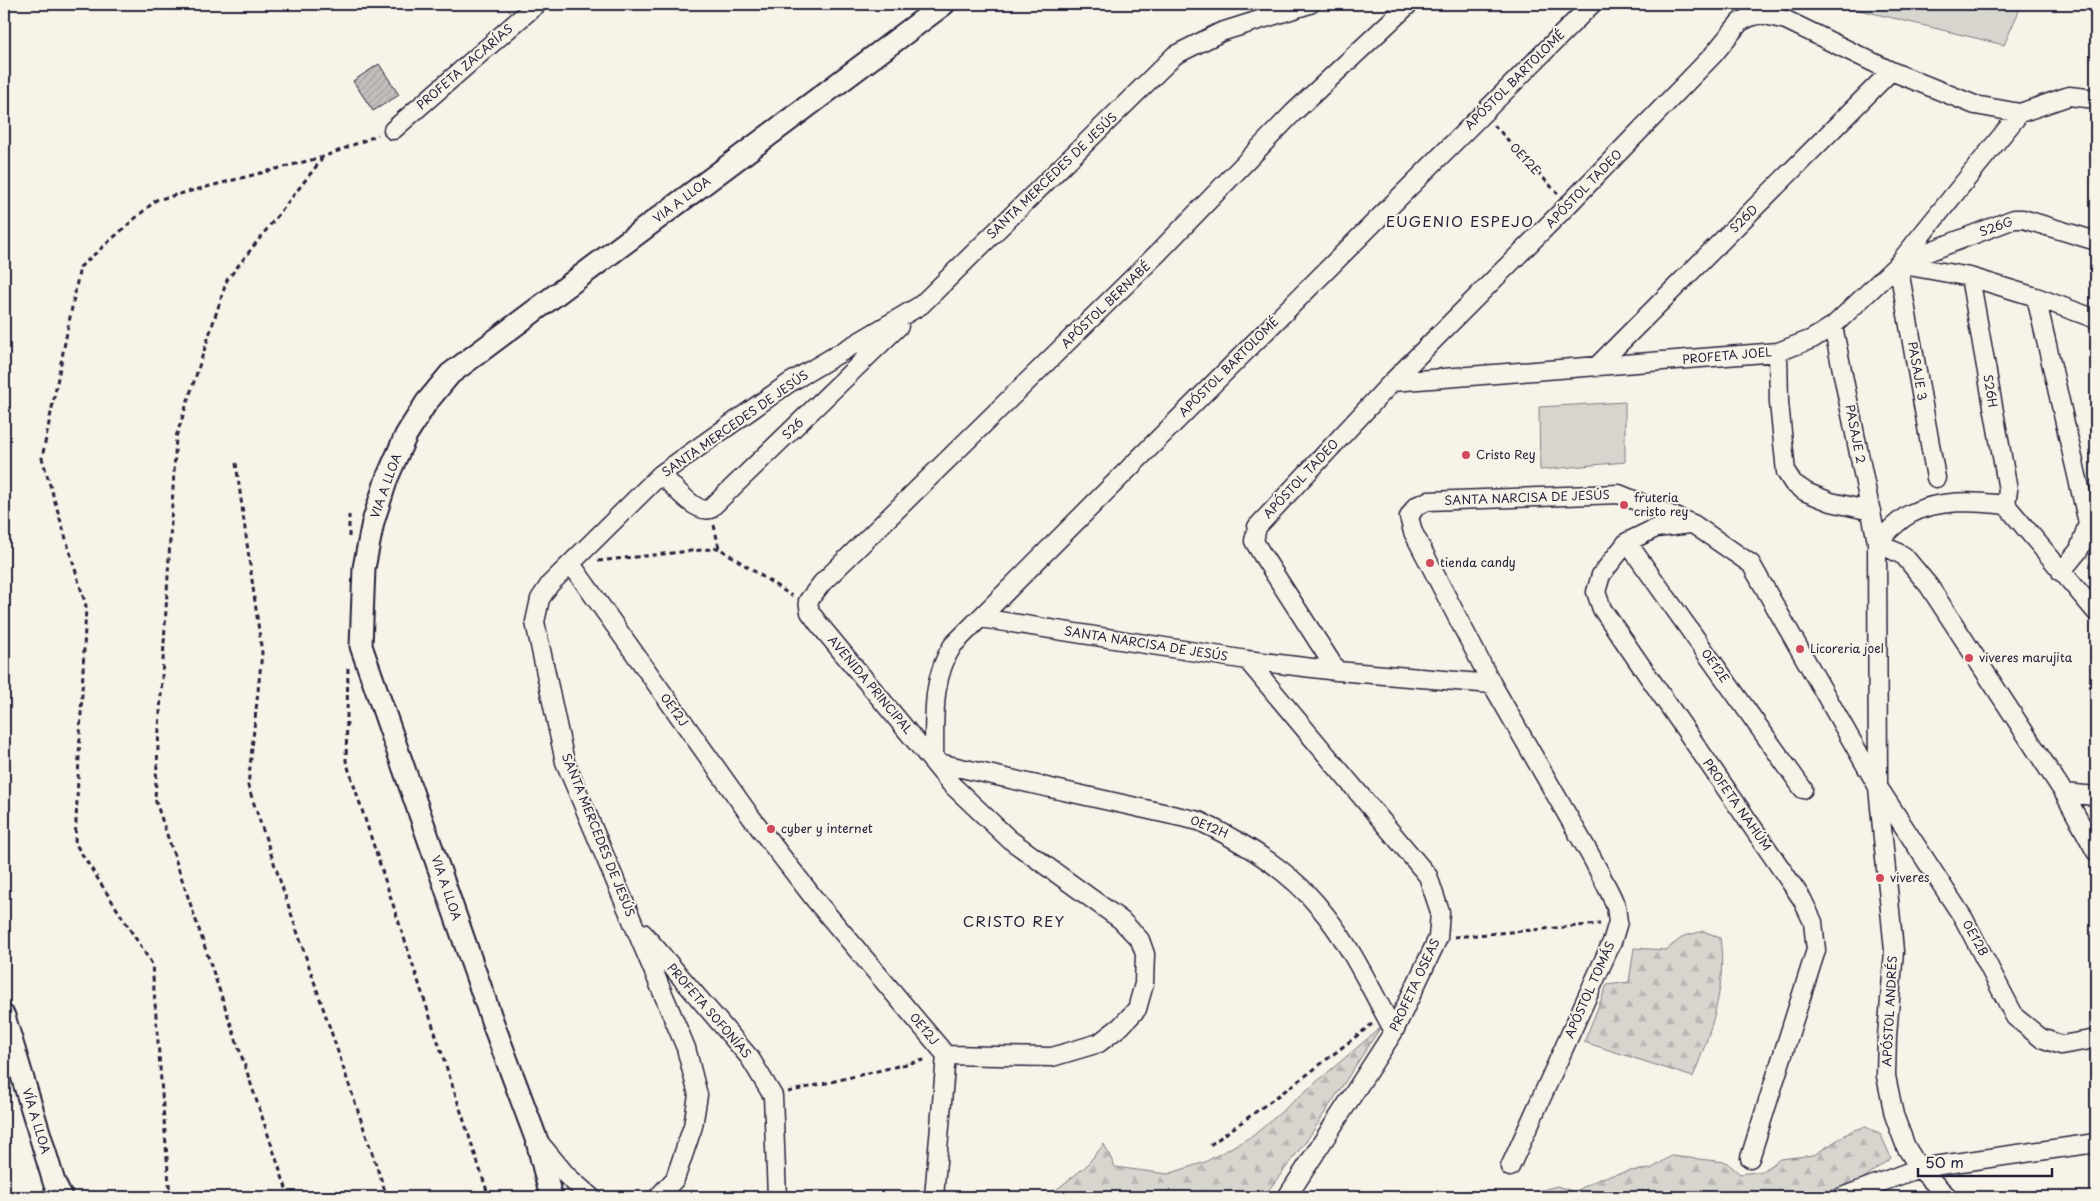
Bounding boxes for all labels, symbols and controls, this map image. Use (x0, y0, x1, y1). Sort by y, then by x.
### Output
street label: PROFETA ZACARÍAS (412, 19, 516, 113)
street label: APÓSTOL BARTOLOMÉ (1460, 25, 1568, 133)
street label: SANTA MERCEDES DE JESÚS (982, 108, 1121, 243)
street label: OE12E (1506, 138, 1545, 179)
street label: APÓSTOL TADEO (1541, 145, 1626, 232)
street label: VIA A LLOA (649, 172, 714, 227)
street label: S26D (1725, 200, 1761, 236)
district label: EUGENIO ESPEJO (1386, 209, 1534, 232)
street label: S26G (1976, 212, 2015, 240)
street label: APÓSTOL BERNABÉ (1057, 257, 1154, 352)
street label: APÓSTOL BARTOLOMÉ (1174, 312, 1282, 420)
street label: PASAJE 3 (1904, 340, 1932, 402)
street label: PROFETA JOEL (1681, 342, 1773, 368)
street label: SANTA MERCEDES DE JESÚS (657, 366, 811, 481)
street label: S26H (1979, 373, 2003, 409)
street label: PASAJE 2 (1841, 403, 1871, 465)
street label: S26 (777, 413, 807, 443)
street label: APÓSTOL TADEO (1259, 435, 1342, 522)
place label: Cristo Rey (1476, 445, 1536, 463)
marker: Cristo Rey (1460, 449, 1472, 461)
street label: VIA A LLOA (365, 451, 405, 521)
street label: SANTA NARCISA DE JESÚS (1444, 485, 1610, 509)
place label: fruteria cristo rey (1634, 488, 1689, 520)
marker: fruteria cristo rey (1618, 499, 1630, 511)
place label: tienda candy (1440, 553, 1516, 571)
marker: tienda candy (1424, 557, 1436, 569)
street label: SANTA NARCISA DE JESÚS (1063, 621, 1229, 665)
street label: AVENIDA PRINCIPAL (824, 631, 917, 737)
place label: Licoreria joel (1810, 639, 1884, 657)
marker: Licoreria joel (1794, 643, 1806, 655)
street label: OE12E (1698, 645, 1734, 686)
place label: viveres marujita (1979, 648, 2073, 666)
marker: viveres marujita (1963, 652, 1975, 664)
street label: OE12J (657, 689, 693, 730)
street label: SANTA MERCEDES DE JESÚS (558, 750, 640, 919)
street label: PROFETA NAHÚM (1699, 755, 1776, 854)
street label: OE12H (1188, 810, 1231, 842)
place label: cyber y internet (781, 819, 873, 837)
marker: cyber y internet (765, 823, 777, 835)
street label: VIA A LLOA (427, 853, 466, 923)
place label: viveres (1890, 868, 1930, 886)
marker: viveres (1874, 872, 1886, 884)
district label: CRISTO REY (963, 909, 1065, 932)
street label: OE12B (1959, 916, 1993, 959)
street label: PROFETA OSEAS (1385, 935, 1444, 1034)
street label: APÓSTOL TOMÁS (1560, 938, 1619, 1041)
street label: APÓSTOL ANDRÉS (1877, 955, 1901, 1067)
street label: PROFETA SOFONÍAS (663, 959, 756, 1062)
street label: OE12J (906, 1008, 944, 1048)
street label: VÍA A LLOA (18, 1086, 55, 1156)
scale bar (1918, 1146, 2051, 1178)
text: 50 m (1925, 1150, 1964, 1173)

